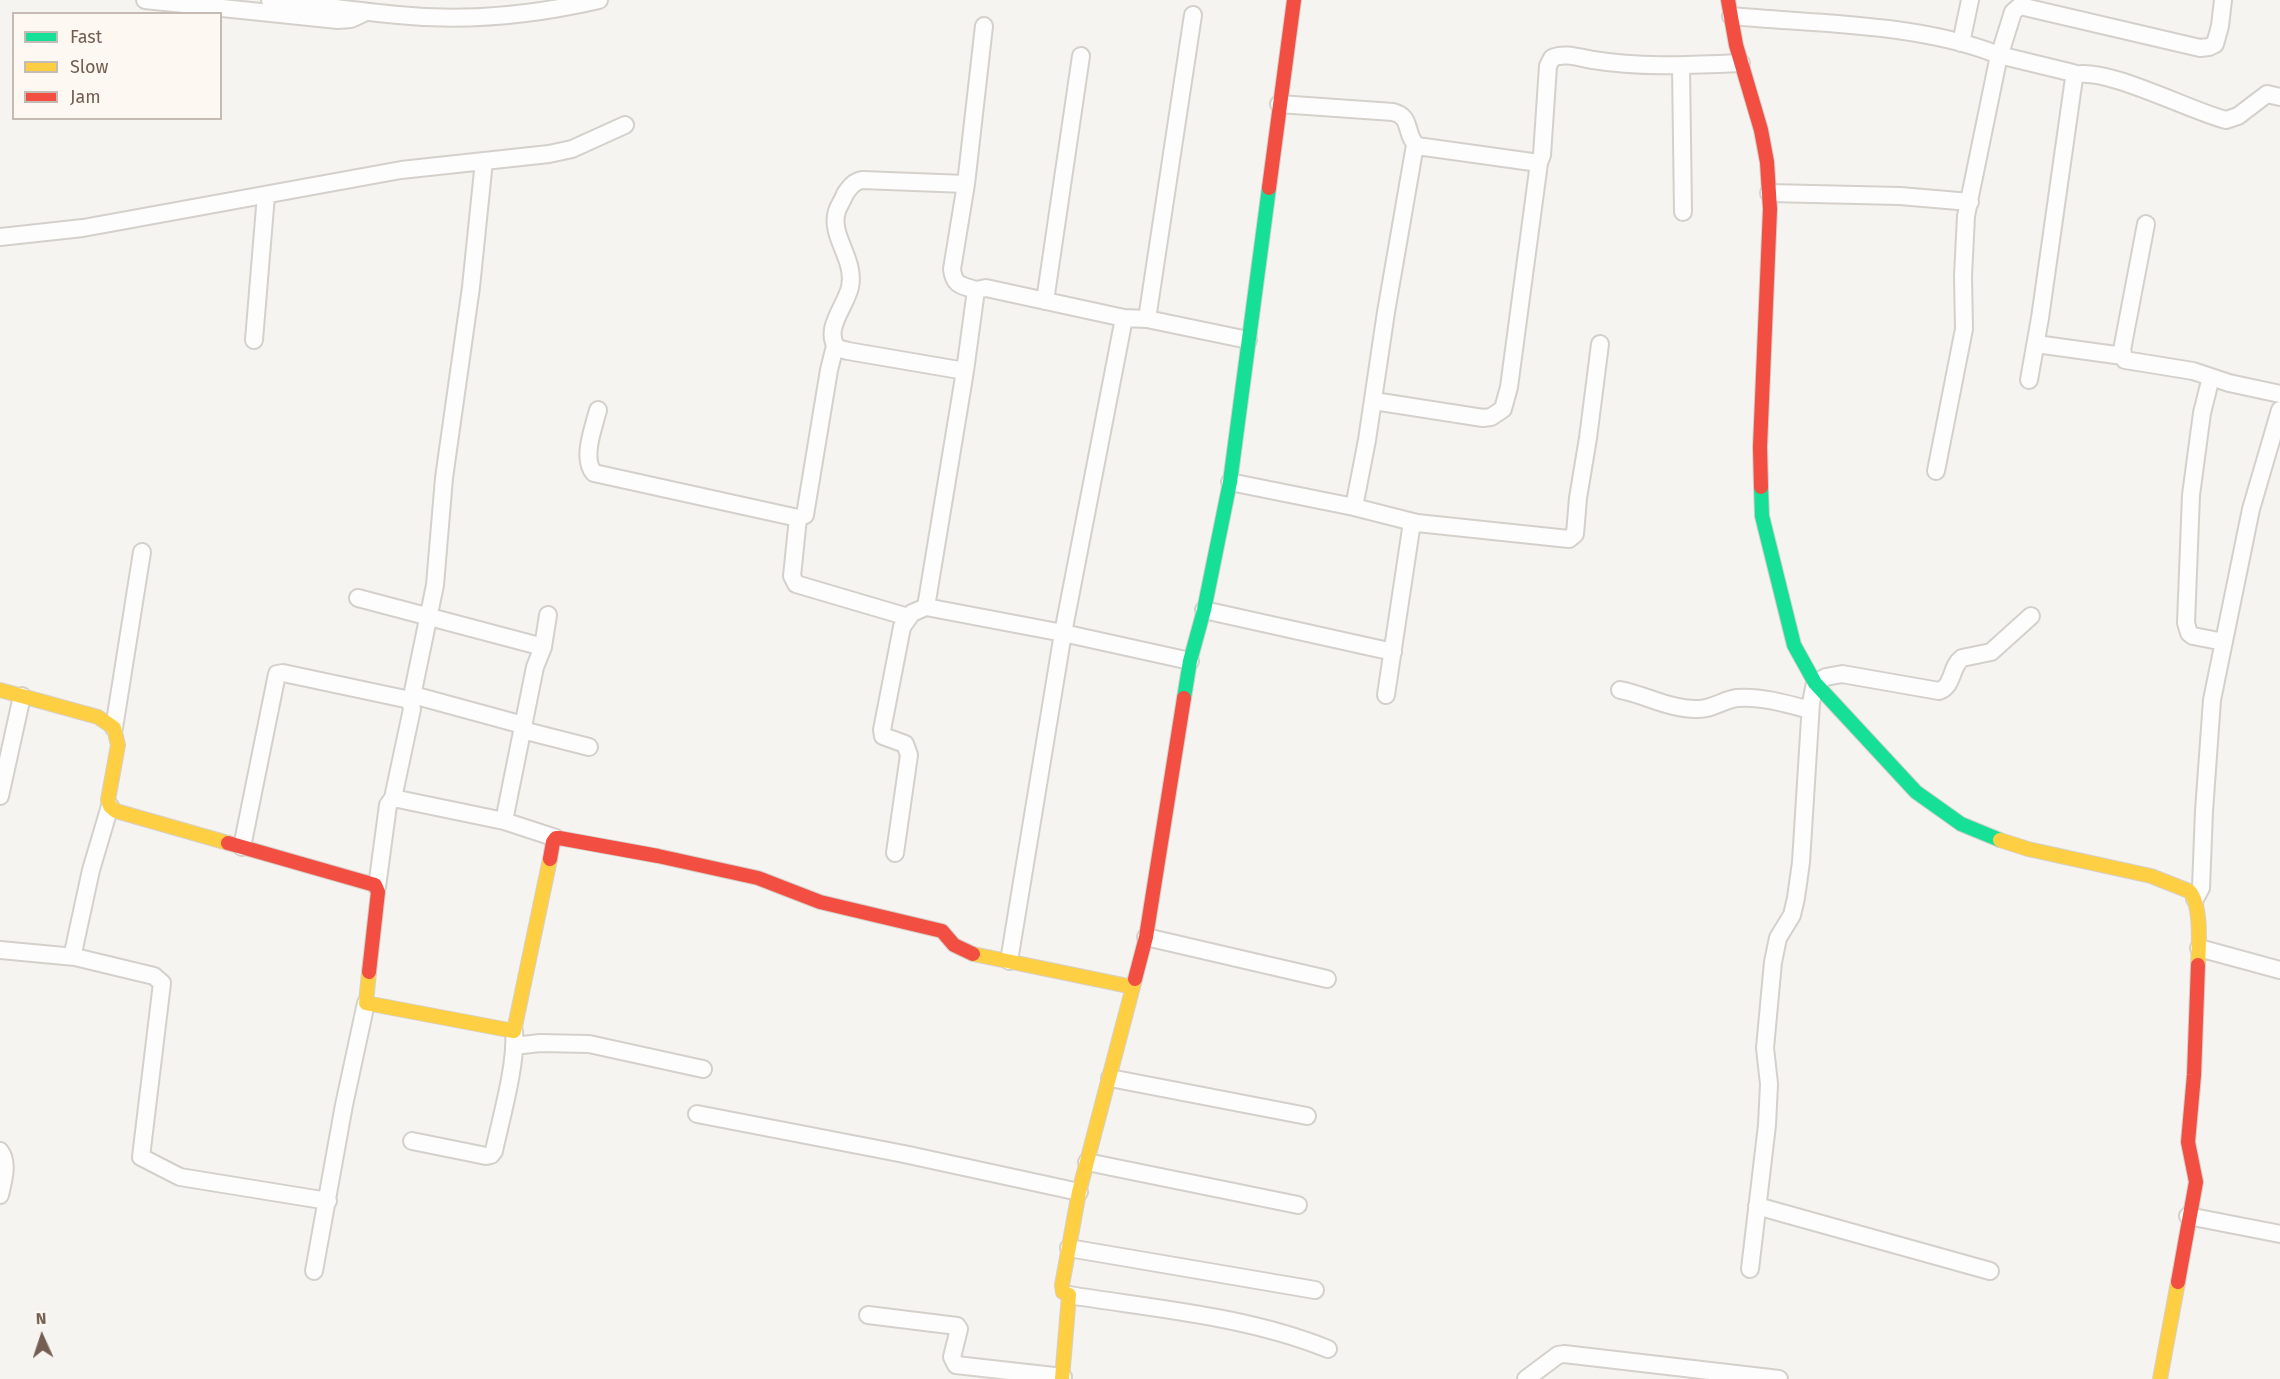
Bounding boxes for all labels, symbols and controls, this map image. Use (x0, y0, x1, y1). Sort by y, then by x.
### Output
legend (12, 12, 222, 120)
text: Fast (70, 26, 102, 48)
text: Slow (70, 56, 108, 78)
text: Jam (70, 86, 101, 108)
north arrow (12, 1307, 72, 1367)
text: N (35, 1309, 47, 1328)

